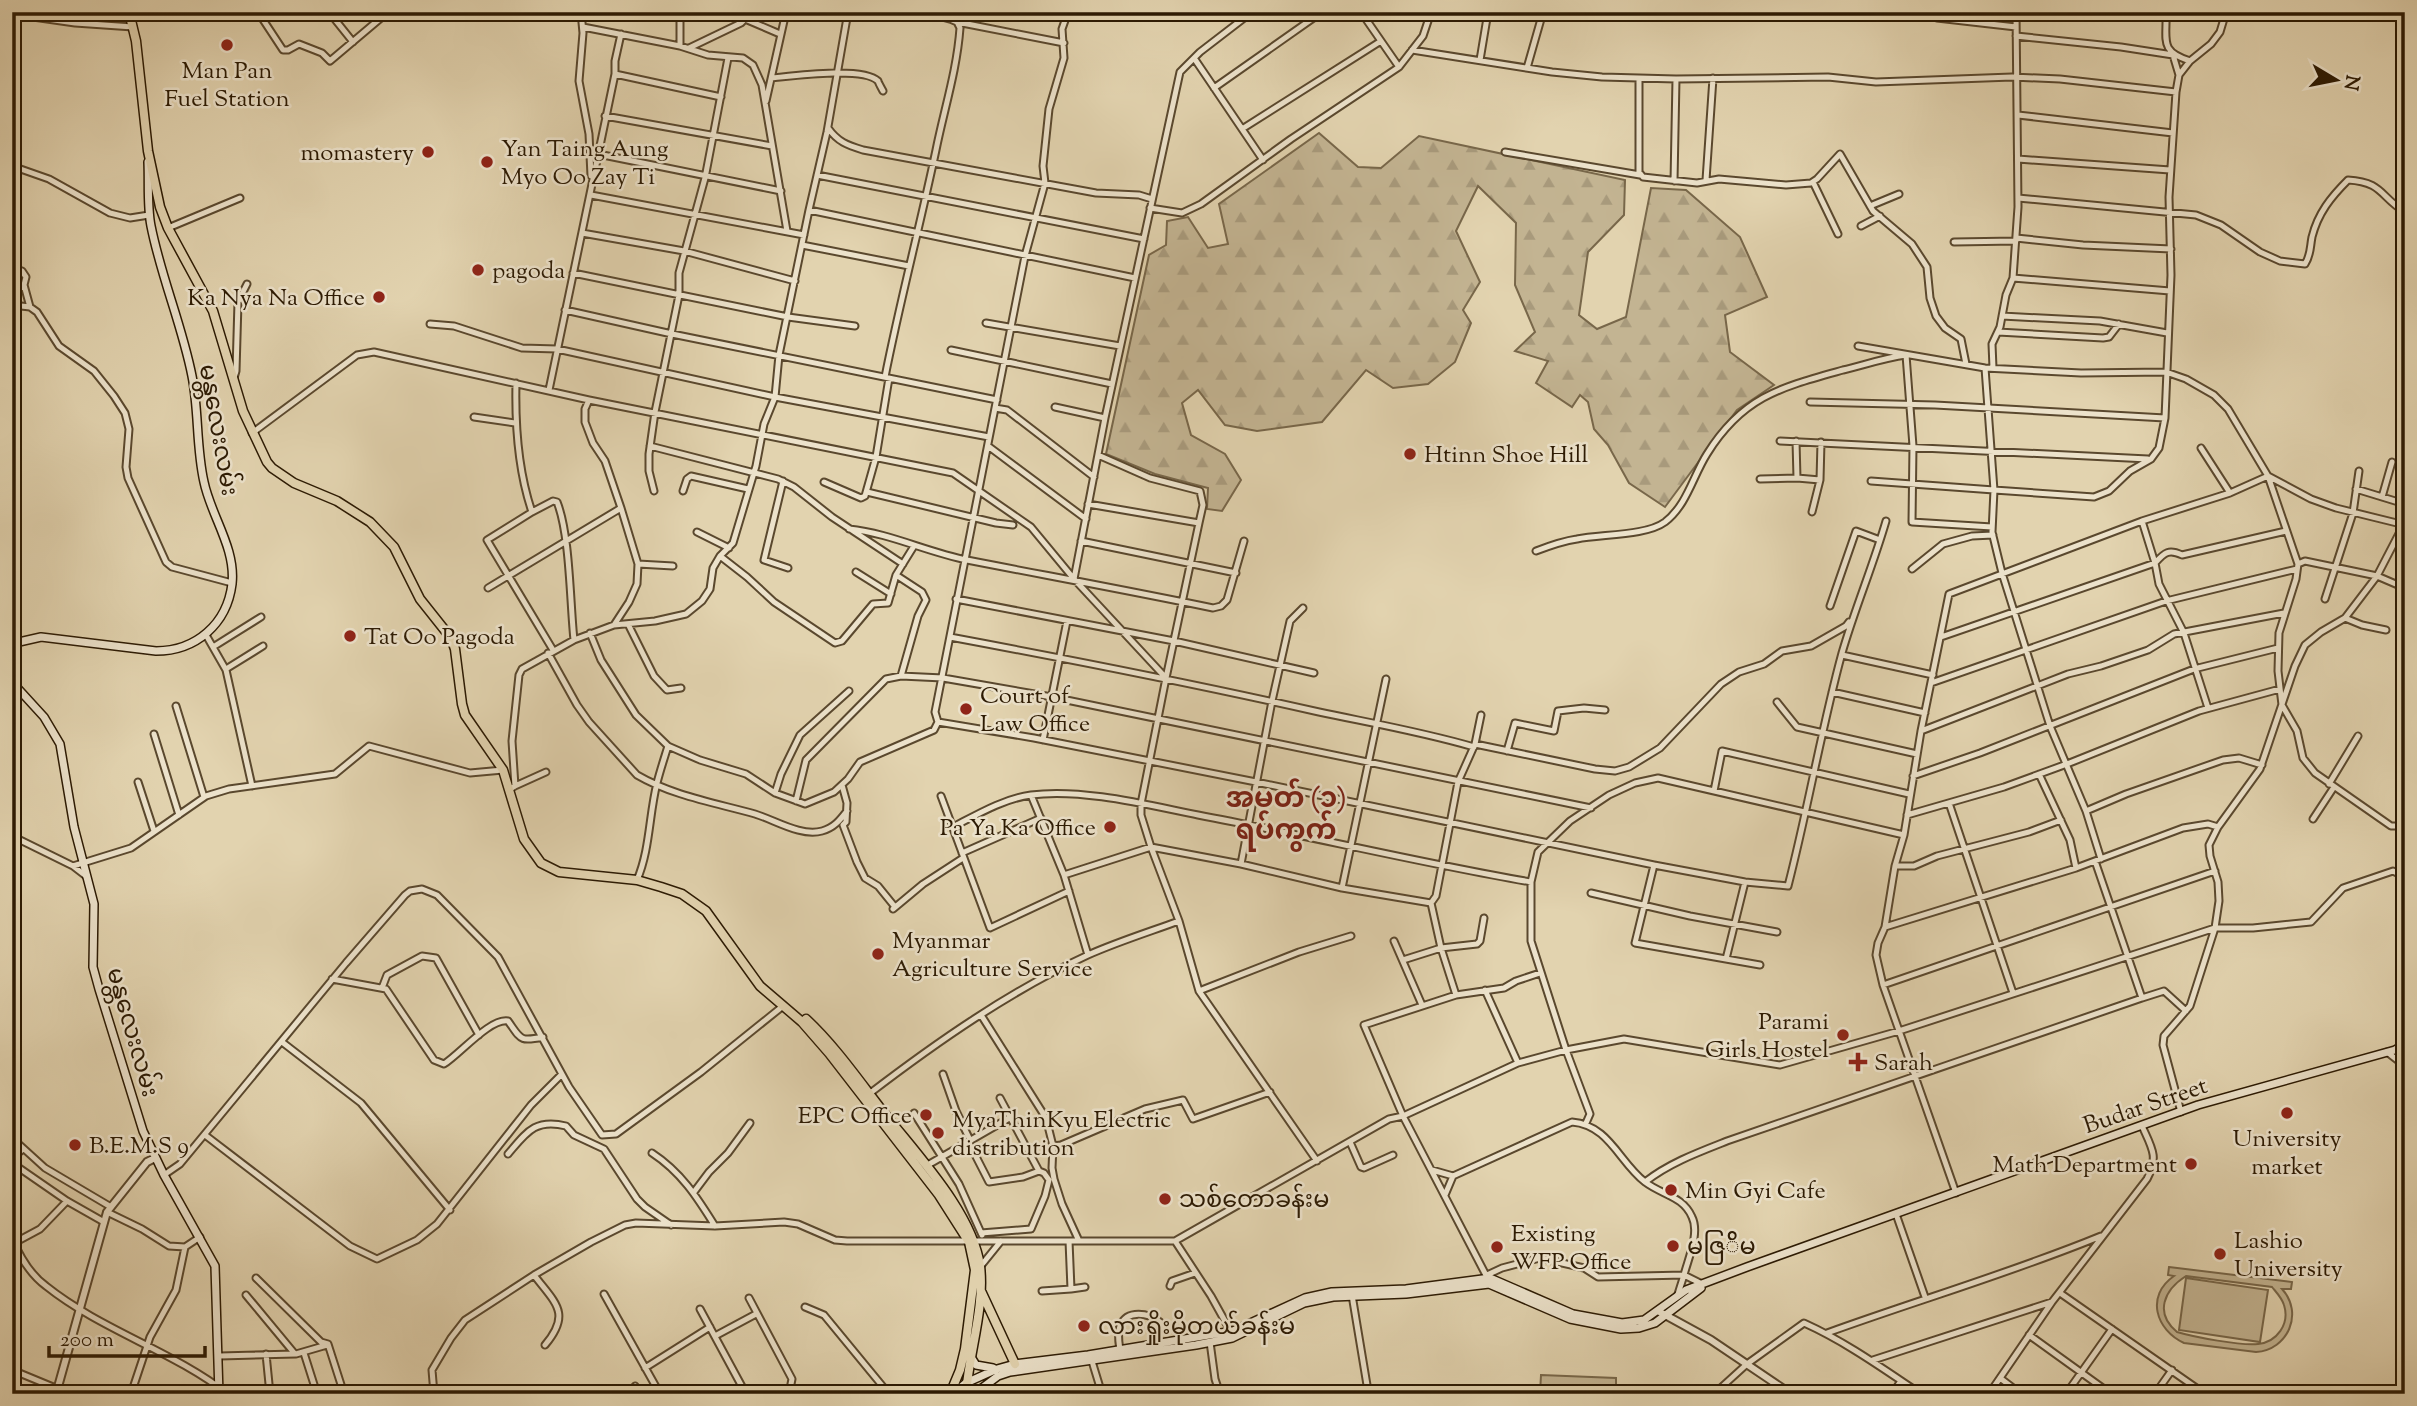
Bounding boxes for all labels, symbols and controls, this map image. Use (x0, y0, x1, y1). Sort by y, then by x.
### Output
marker: Man Pan Fuel Station (219, 37, 235, 53)
north arrow (2302, 46, 2372, 116)
place label: Man Pan Fuel Station (164, 55, 290, 117)
text: N (2336, 73, 2365, 92)
place label: Yan Taing Aung Myo Oo Zay Ti (501, 133, 669, 195)
place label: momastery (301, 137, 414, 171)
marker: momastery (420, 144, 436, 160)
marker: Yan Taing Aung Myo Oo Zay Ti (479, 154, 495, 170)
place label: pagoda (492, 255, 565, 289)
marker: pagoda (470, 262, 486, 278)
place label: Ka Nya Na Office (187, 282, 365, 316)
marker: Ka Nya Na Office (371, 289, 387, 305)
street label: မန္တလေးလမ်း (189, 362, 246, 499)
place label: Htinn Shoe Hill (1424, 439, 1589, 473)
marker: Htinn Shoe Hill (1402, 446, 1418, 462)
place label: Tat Oo Pagoda (364, 621, 515, 655)
marker: Tat Oo Pagoda (342, 628, 358, 644)
place label: Court of Law Office (980, 680, 1090, 742)
marker: Court of Law Office (958, 701, 974, 717)
district label: အမှတ် (၁) ရပ်ကွက် (1226, 778, 1346, 852)
place label: Pa Ya Ka Office (940, 812, 1096, 846)
marker: Pa Ya Ka Office (1102, 819, 1118, 835)
place label: Myanmar Agriculture Service (892, 925, 1093, 987)
marker: Myanmar Agriculture Service (870, 946, 886, 962)
street label: မန္တလေးလမ်း (96, 964, 167, 1101)
place label: Parami Girls Hostel (1705, 1006, 1829, 1068)
marker: Parami Girls Hostel (1835, 1027, 1851, 1043)
place label: Sarah (1874, 1047, 1933, 1081)
marker: Sarah (1848, 1052, 1868, 1072)
street label: Budar Street (2079, 1070, 2212, 1144)
place label: EPC Office (798, 1100, 912, 1134)
place label: MyaThinKyu Electric distribution (952, 1104, 1171, 1166)
marker: University market (2279, 1105, 2295, 1121)
marker: EPC Office (918, 1107, 934, 1123)
place label: University market (2233, 1123, 2341, 1185)
marker: MyaThinKyu Electric distribution (930, 1125, 946, 1141)
place label: B.E.M.S 9 (89, 1130, 189, 1164)
marker: B.E.M.S 9 (67, 1137, 83, 1153)
place label: Math Department (1993, 1149, 2177, 1183)
marker: Math Department (2183, 1156, 2199, 1172)
place label: Min Gyi Cafe (1685, 1175, 1826, 1209)
marker: Min Gyi Cafe (1663, 1182, 1679, 1198)
place label: သစ်တောခန်းမ (1179, 1183, 1329, 1218)
marker: သစ်တောခန်းမ (1157, 1191, 1173, 1207)
place label: Existing WFP Office (1511, 1218, 1631, 1280)
place label: Lashio University (2234, 1225, 2343, 1287)
place label: မဇြ်ိမ (1687, 1230, 1756, 1265)
marker: မဇြ်ိမ (1665, 1238, 1681, 1254)
marker: Existing WFP Office (1489, 1239, 1505, 1255)
marker: Lashio University (2212, 1246, 2228, 1262)
place label: လားရှိုးမိုတယ်ခန်းမ (1098, 1310, 1295, 1345)
scale bar (49, 1315, 205, 1359)
marker: လားရှိုးမိုတယ်ခန်းမ (1076, 1318, 1092, 1334)
text: 200 m (60, 1326, 114, 1356)

